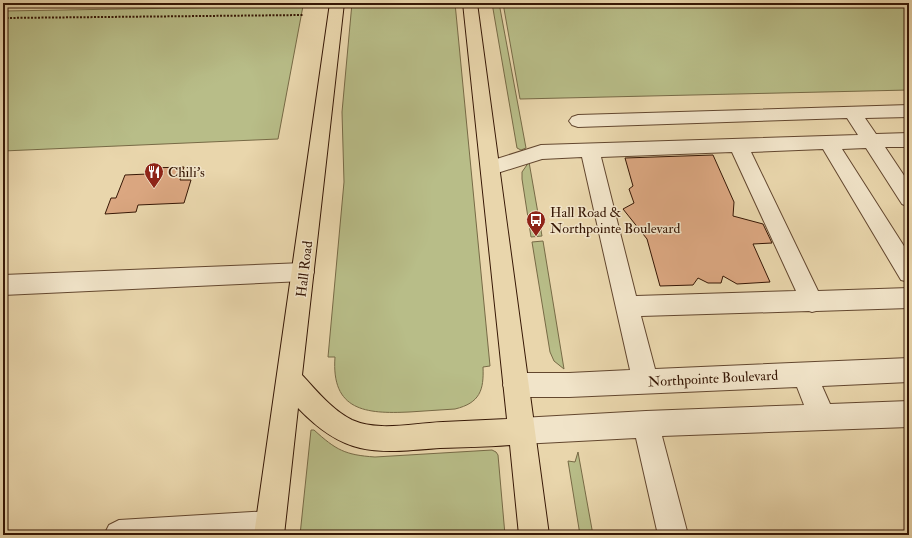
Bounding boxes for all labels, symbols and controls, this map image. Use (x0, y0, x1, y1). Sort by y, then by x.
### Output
restaurant icon: Chili's (143, 161, 165, 189)
place label: Chili's (168, 164, 205, 181)
place label: Hall Road & Northpointe Boulevard (550, 204, 680, 238)
bus stop icon: Hall Road & Northpointe Boulevard (525, 209, 547, 237)
street label: Hall Road (293, 240, 316, 298)
street label: Northpointe Boulevard (648, 367, 779, 391)

